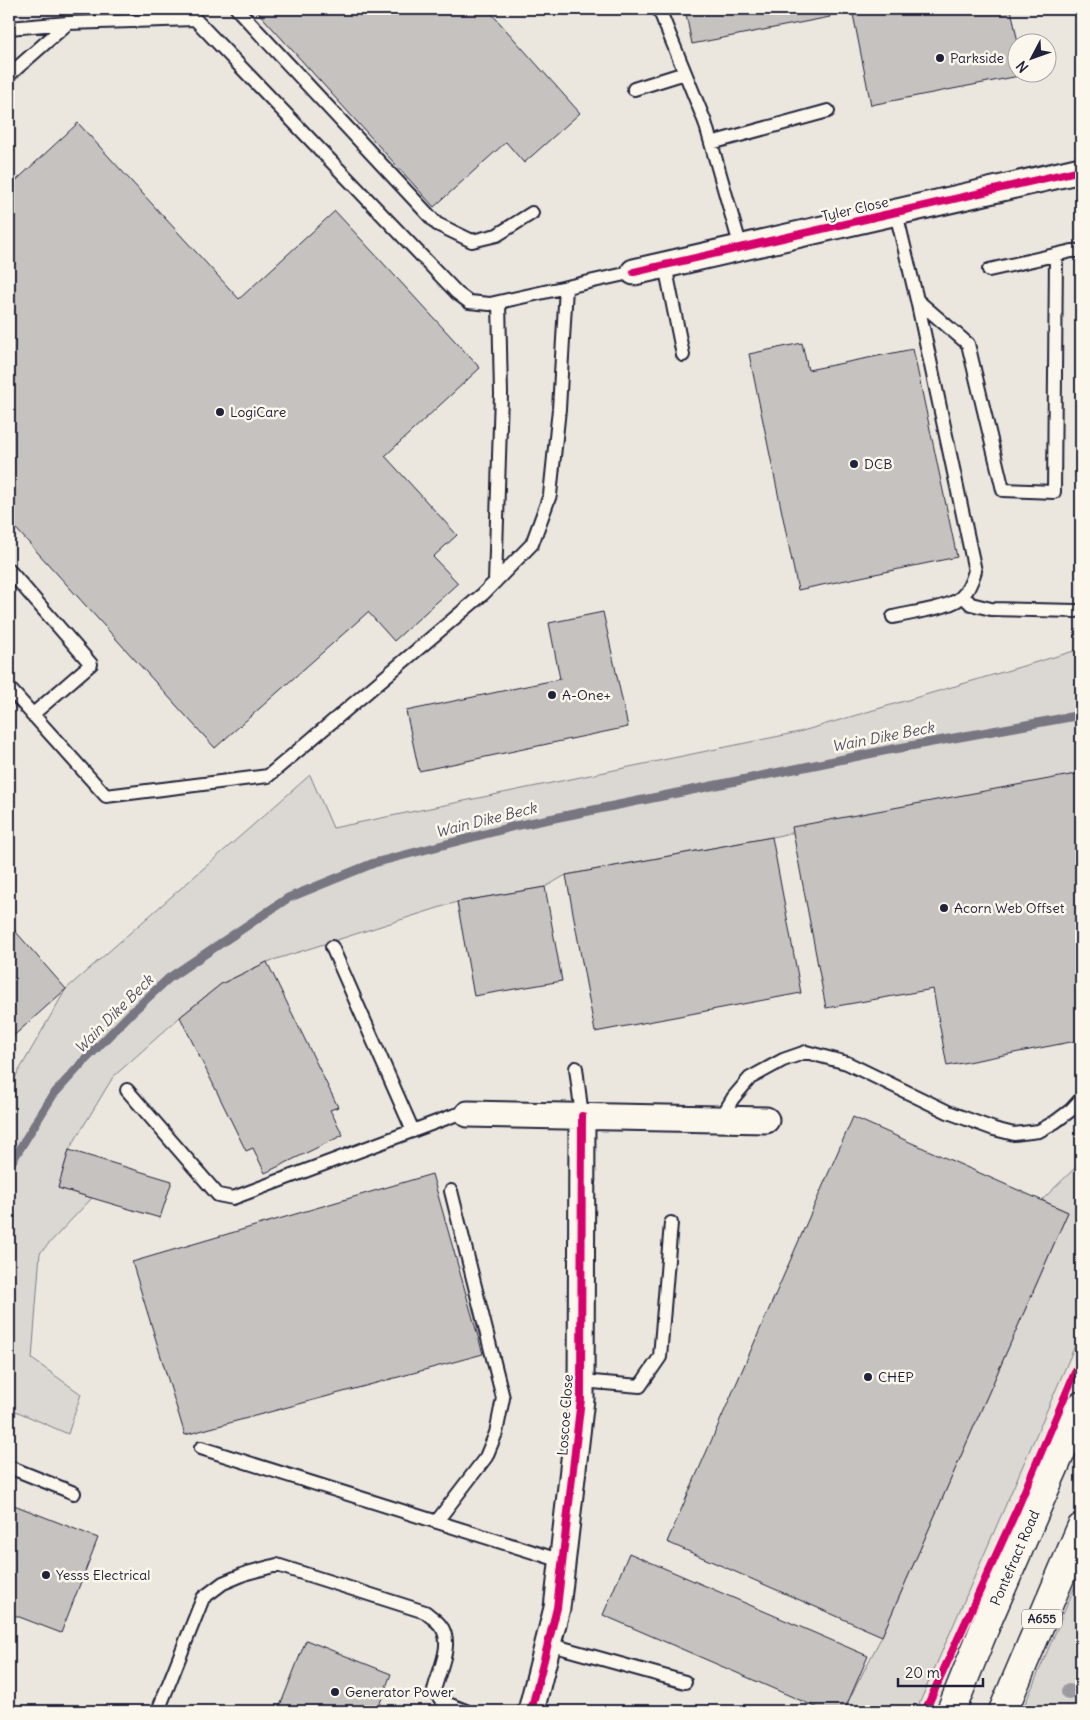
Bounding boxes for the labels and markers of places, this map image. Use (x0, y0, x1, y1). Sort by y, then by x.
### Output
place label: Parkside (950, 49, 1004, 67)
marker: Parkside (934, 52, 946, 64)
place label: LogiCare (230, 403, 286, 421)
marker: LogiCare (214, 406, 226, 418)
place label: DCB (864, 455, 892, 473)
marker: DCB (848, 458, 860, 470)
place label: A-One+ (562, 686, 611, 704)
marker: A-One+ (546, 689, 558, 701)
place label: Acorn Web Offset (954, 899, 1065, 917)
marker: Acorn Web Offset (938, 902, 950, 914)
place label: CHEP (878, 1368, 914, 1386)
marker: CHEP (862, 1371, 874, 1383)
place label: Yesss Electrical (56, 1566, 150, 1584)
marker: Yesss Electrical (40, 1569, 52, 1581)
place label: Generator Power (345, 1683, 454, 1701)
marker: Generator Power (329, 1686, 341, 1698)

